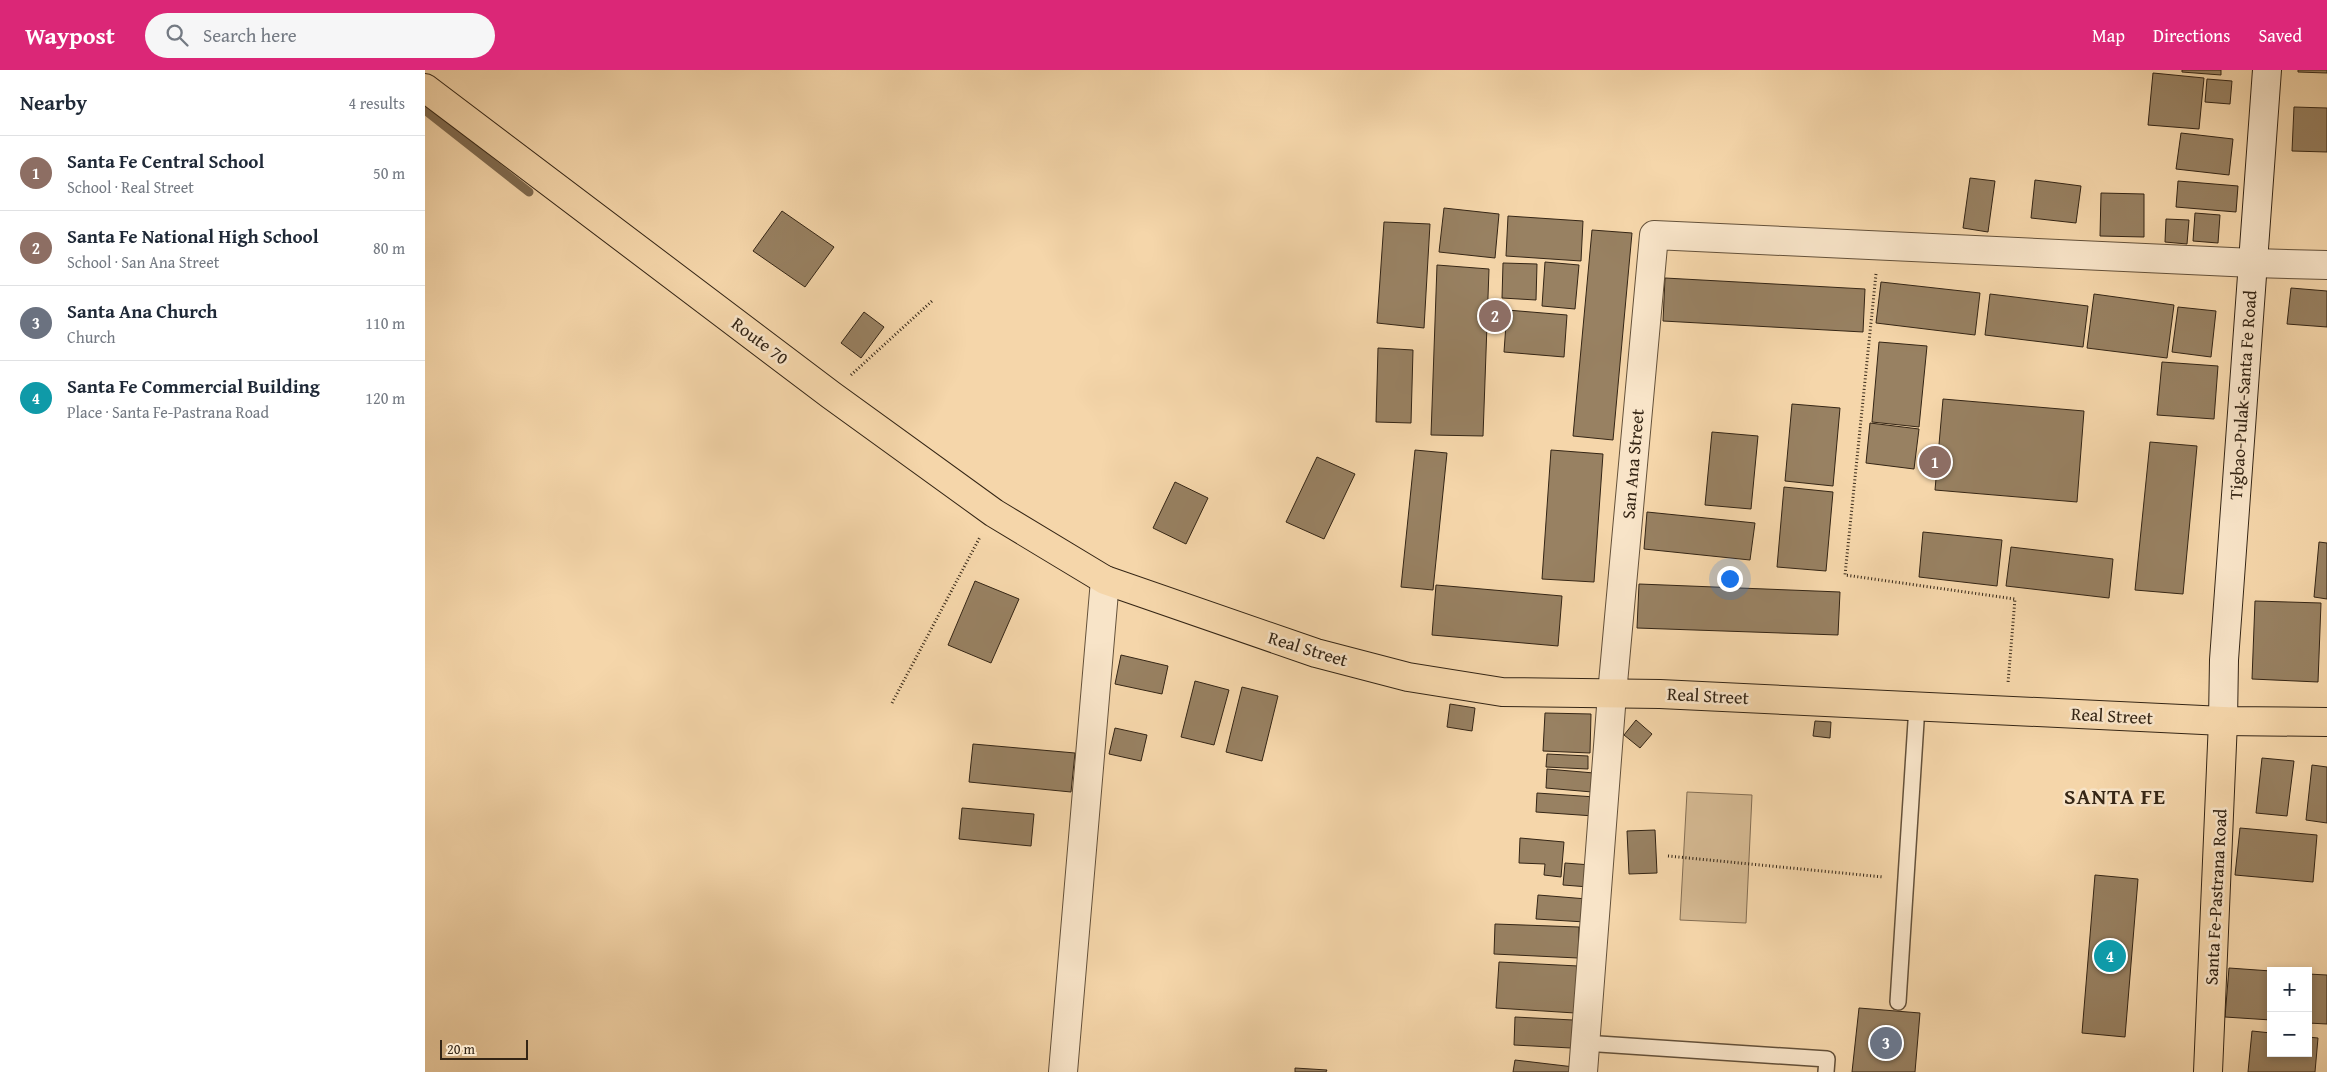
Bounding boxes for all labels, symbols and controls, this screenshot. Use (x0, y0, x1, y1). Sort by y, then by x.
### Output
search box (145, 13, 495, 58)
text: Waypost (25, 18, 115, 53)
icon: search (163, 21, 191, 49)
text: Search here (203, 21, 297, 49)
text: Map (2092, 22, 2125, 49)
text: Directions (2153, 22, 2230, 49)
text: Saved (2258, 22, 2302, 49)
text: Nearby (20, 87, 87, 118)
text: 4 results (348, 91, 405, 115)
text: Santa Fe Central School (67, 147, 264, 175)
text: 1 (32, 161, 40, 185)
text: 50 m (373, 161, 405, 185)
text: School · Real Street (67, 175, 194, 199)
text: Santa Fe National High School (67, 222, 319, 250)
text: 2 (32, 236, 40, 260)
text: 80 m (373, 236, 405, 260)
text: School · San Ana Street (67, 250, 219, 274)
street label: Tigbao-Pulak-Santa Fe Road (2222, 289, 2263, 501)
text: Santa Ana Church (67, 297, 217, 325)
pin: 2 (1479, 297, 1511, 335)
street label: Route 70 (726, 310, 795, 371)
text: 3 (32, 311, 40, 335)
text: 110 m (365, 311, 405, 335)
text: Church (67, 325, 116, 349)
text: Santa Fe Commercial Building (67, 372, 320, 400)
text: 4 (32, 386, 40, 410)
text: 120 m (365, 386, 405, 410)
text: Place · Santa Fe-Pastrana Road (67, 400, 269, 424)
street label: San Ana Street (1614, 407, 1651, 520)
pin: 1 (1919, 443, 1951, 481)
your location (1717, 566, 1743, 592)
street label: Real Street (1265, 624, 1352, 674)
street label: Real Street (1666, 680, 1750, 711)
street label: Real Street (2070, 700, 2154, 731)
district label: SANTA FE (2064, 780, 2166, 812)
street label: Santa Fe-Pastrana Road (2197, 808, 2234, 986)
pin: 4 (2094, 937, 2126, 975)
map controls (2267, 967, 2312, 1057)
button: + (2267, 967, 2312, 1012)
button: − (2267, 1012, 2312, 1057)
pin: 3 (1870, 1024, 1902, 1062)
scale bar (440, 1037, 527, 1060)
text: 20 m (447, 1039, 475, 1059)

